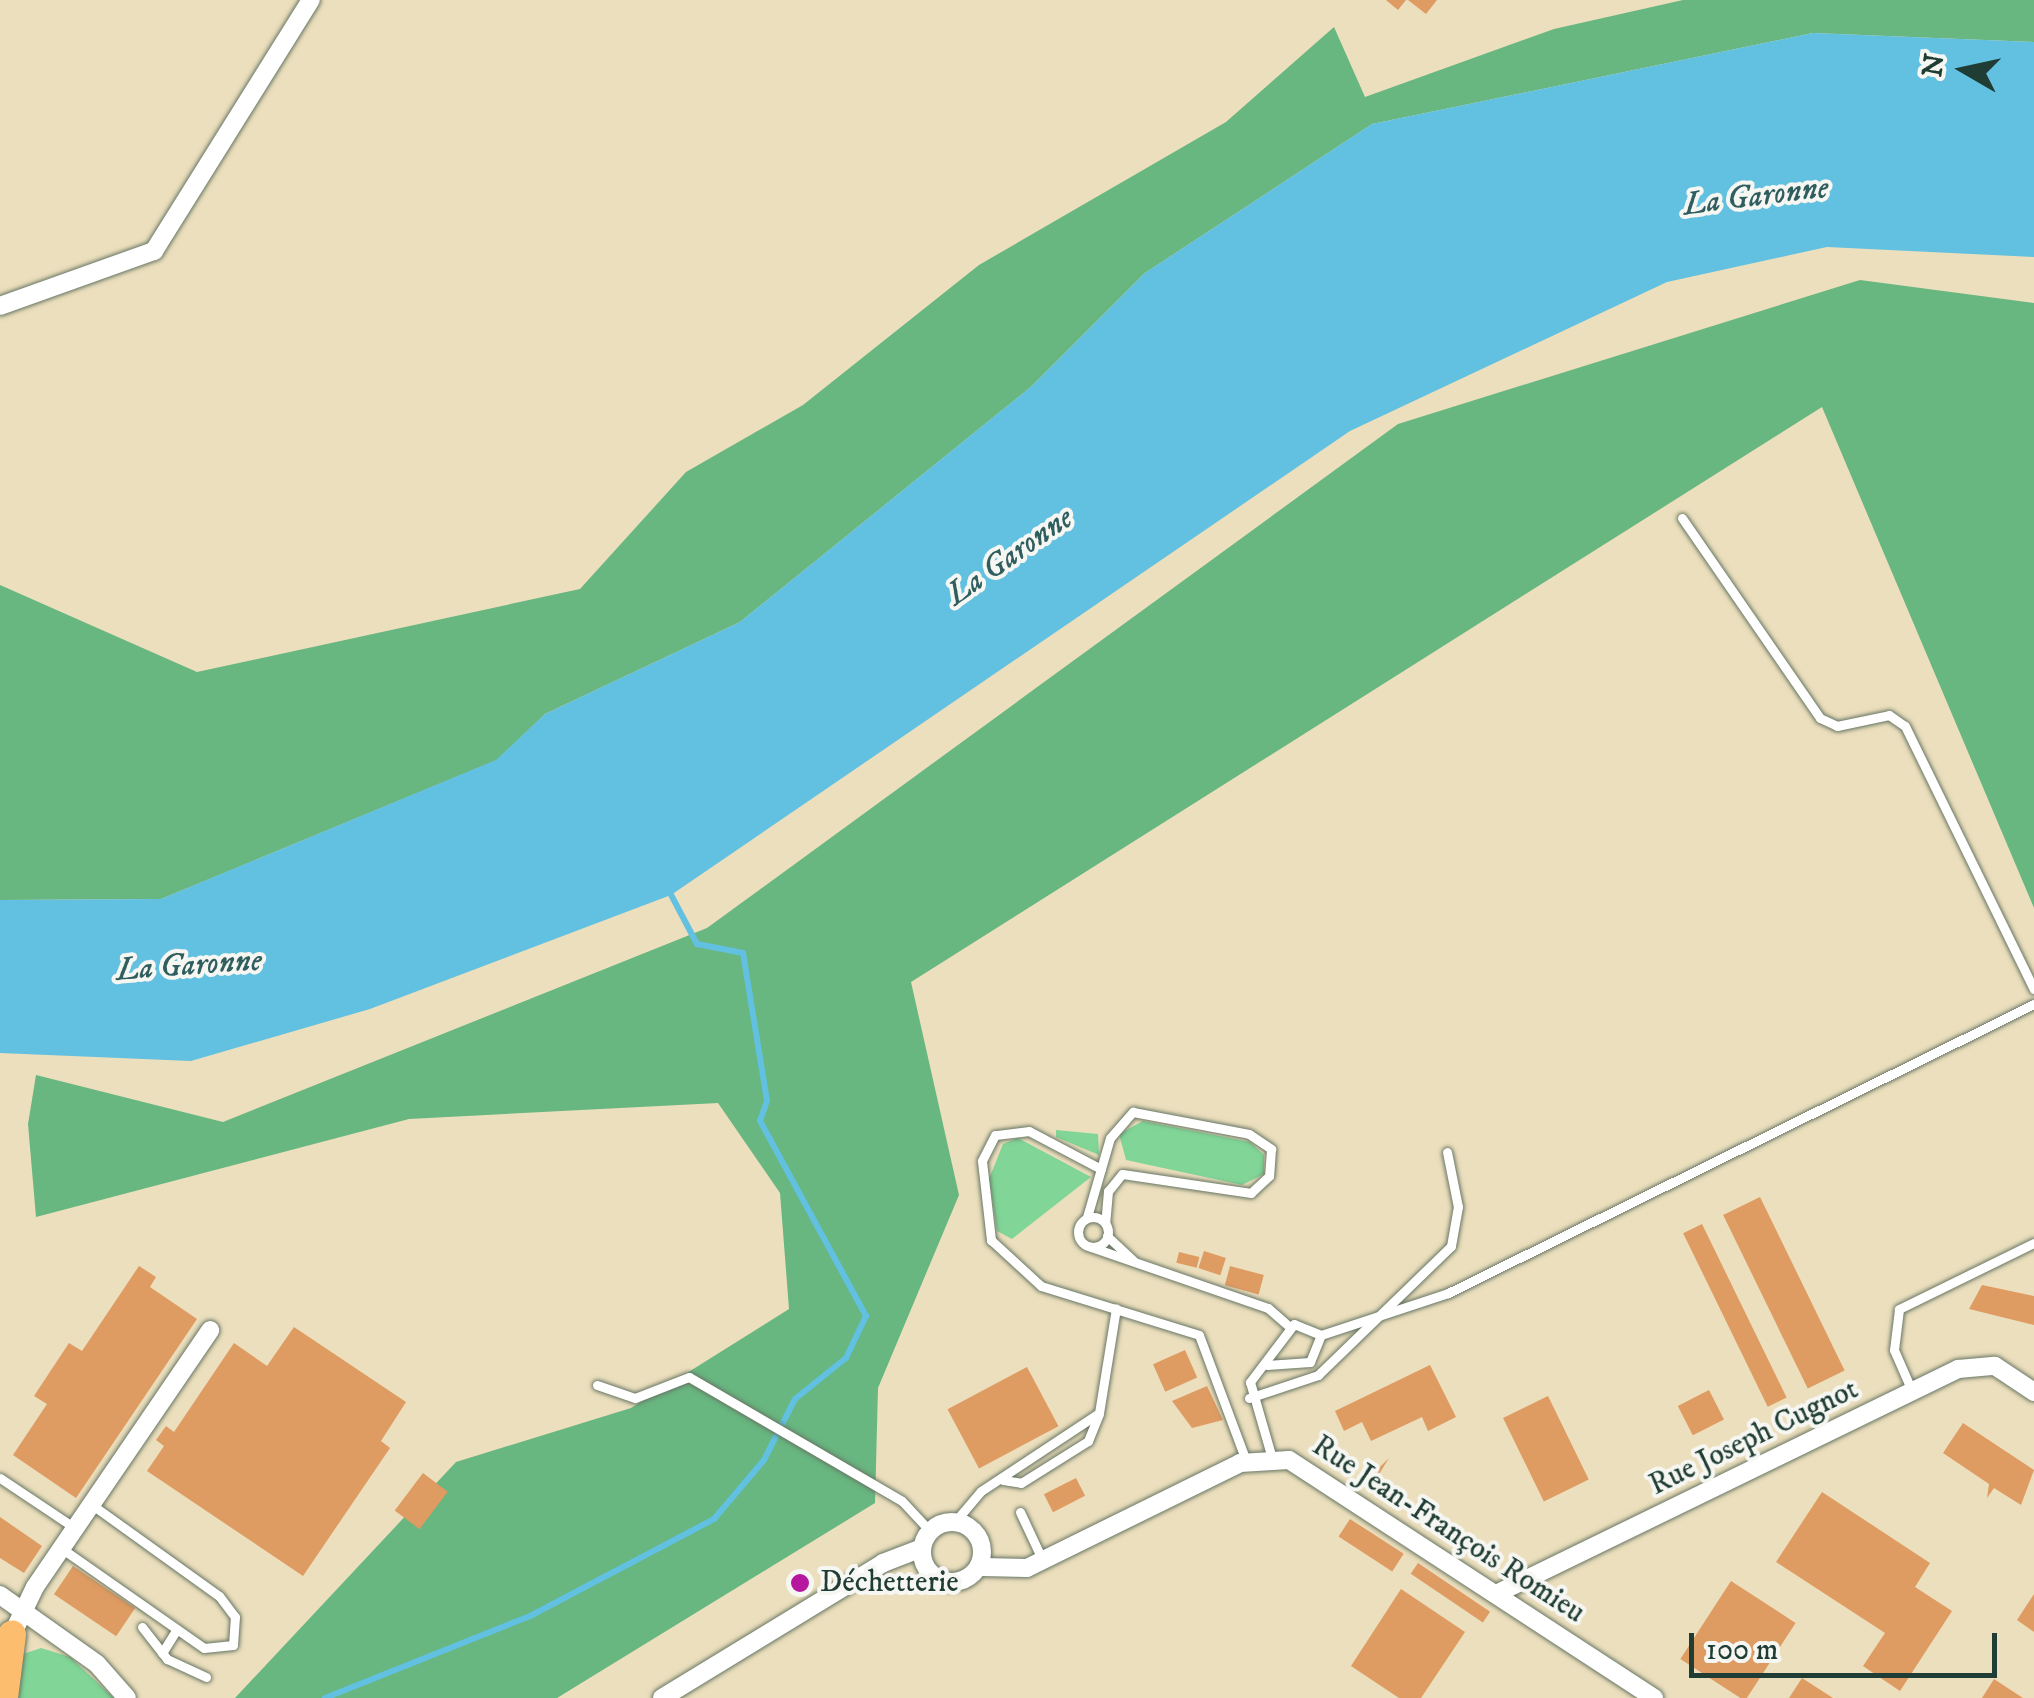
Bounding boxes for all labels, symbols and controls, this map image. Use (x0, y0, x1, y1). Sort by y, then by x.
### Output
north arrow (1914, 20, 2014, 120)
text: N (1915, 51, 1953, 79)
water label: La Garonne (1681, 169, 1831, 225)
water label: La Garonne (939, 499, 1081, 615)
water label: La Garonne (115, 942, 263, 990)
street label: Rue Joseph Cugnot (1644, 1372, 1864, 1504)
street label: Rue Jean-François Romieu (1305, 1428, 1591, 1632)
place label: Déchetterie (820, 1565, 959, 1601)
marker: Déchetterie (789, 1572, 811, 1594)
scale bar (1694, 1613, 2002, 1675)
text: 100 m (1706, 1632, 1778, 1669)

